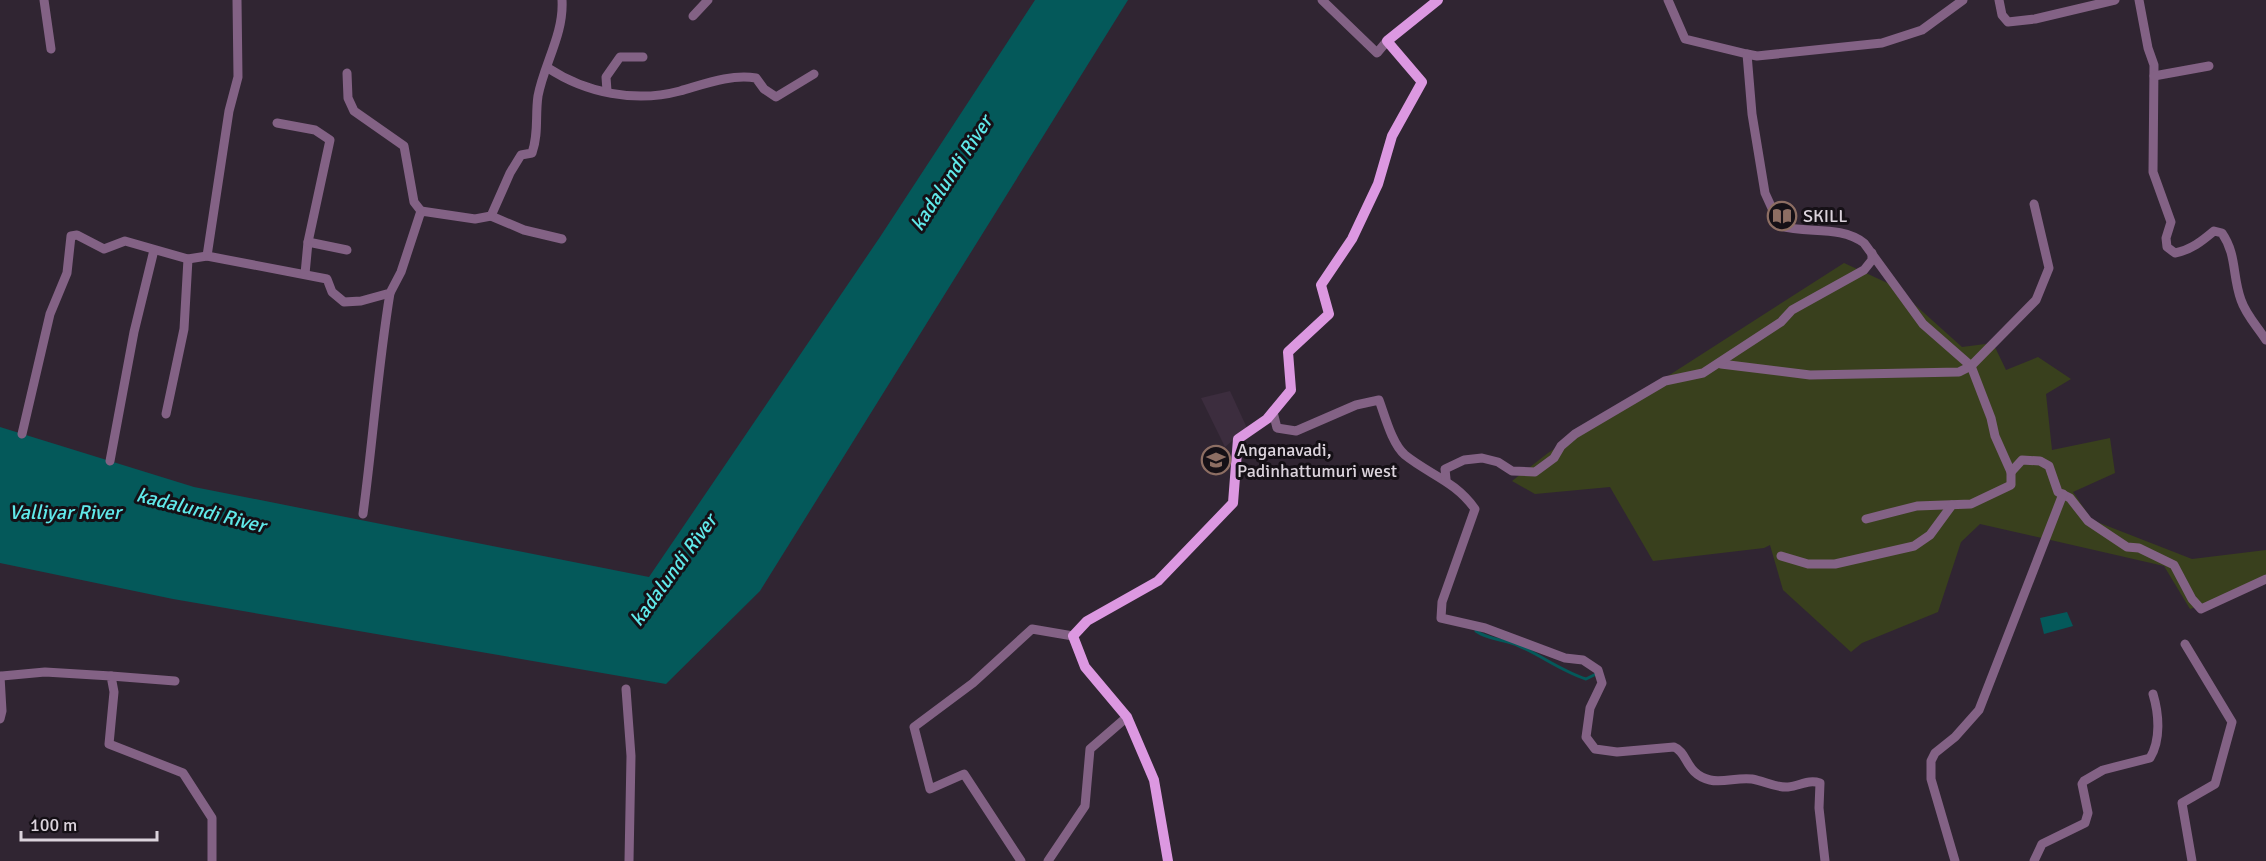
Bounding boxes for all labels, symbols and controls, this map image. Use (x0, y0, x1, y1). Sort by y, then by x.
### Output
water label: kadalundi River (905, 109, 999, 235)
library icon: SKILL (1766, 200, 1798, 232)
place label: SKILL (1803, 205, 1847, 227)
place label: Anganavadi, Padinhattumuri west (1237, 439, 1397, 482)
school or university icon: Anganavadi, Padinhattumuri west (1200, 444, 1232, 476)
water label: kadalundi River (134, 482, 271, 539)
water label: Valliyar River (9, 500, 124, 525)
water label: kadalundi River (624, 507, 724, 631)
scale bar (21, 804, 158, 842)
text: 100 m (30, 814, 77, 836)

